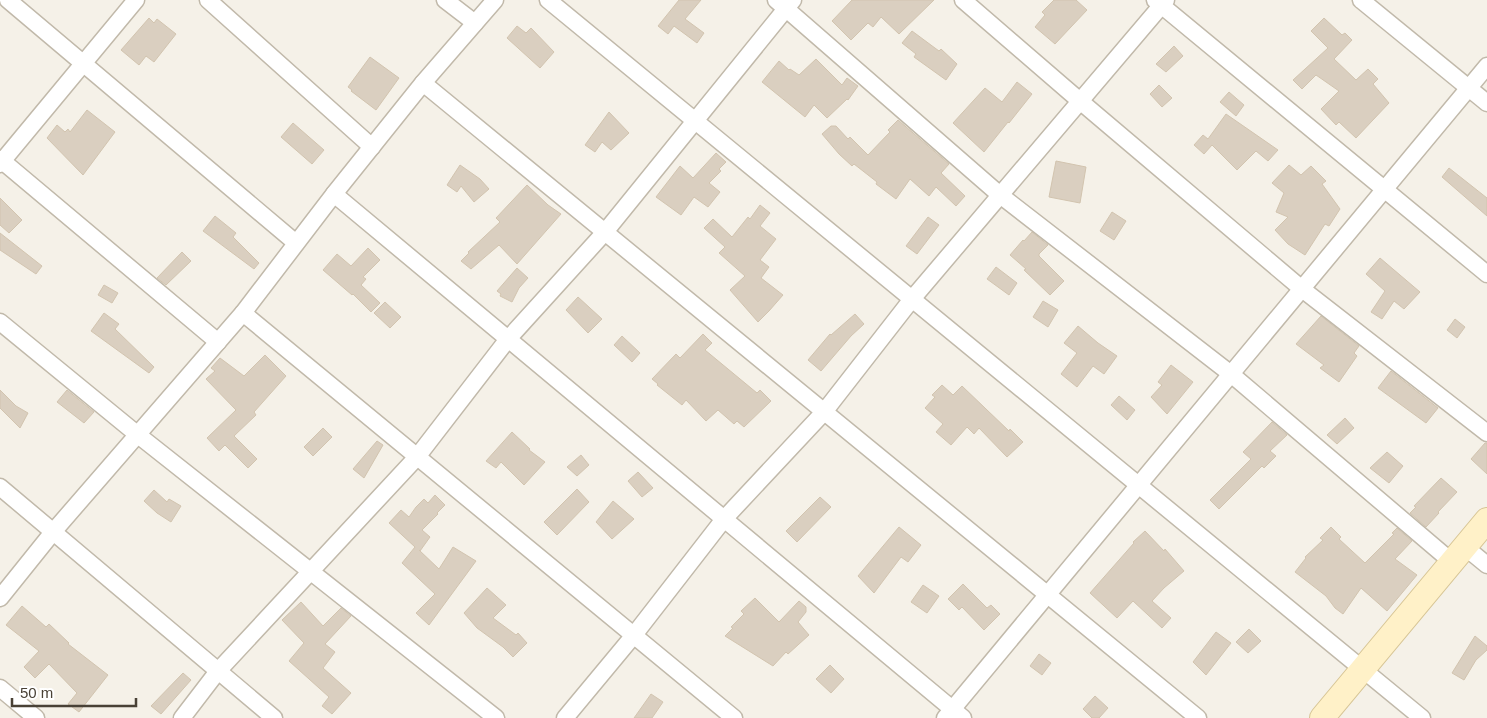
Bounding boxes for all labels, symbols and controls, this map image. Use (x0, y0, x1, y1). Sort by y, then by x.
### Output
scale bar (12, 676, 136, 708)
text: 50 m (20, 684, 53, 701)

